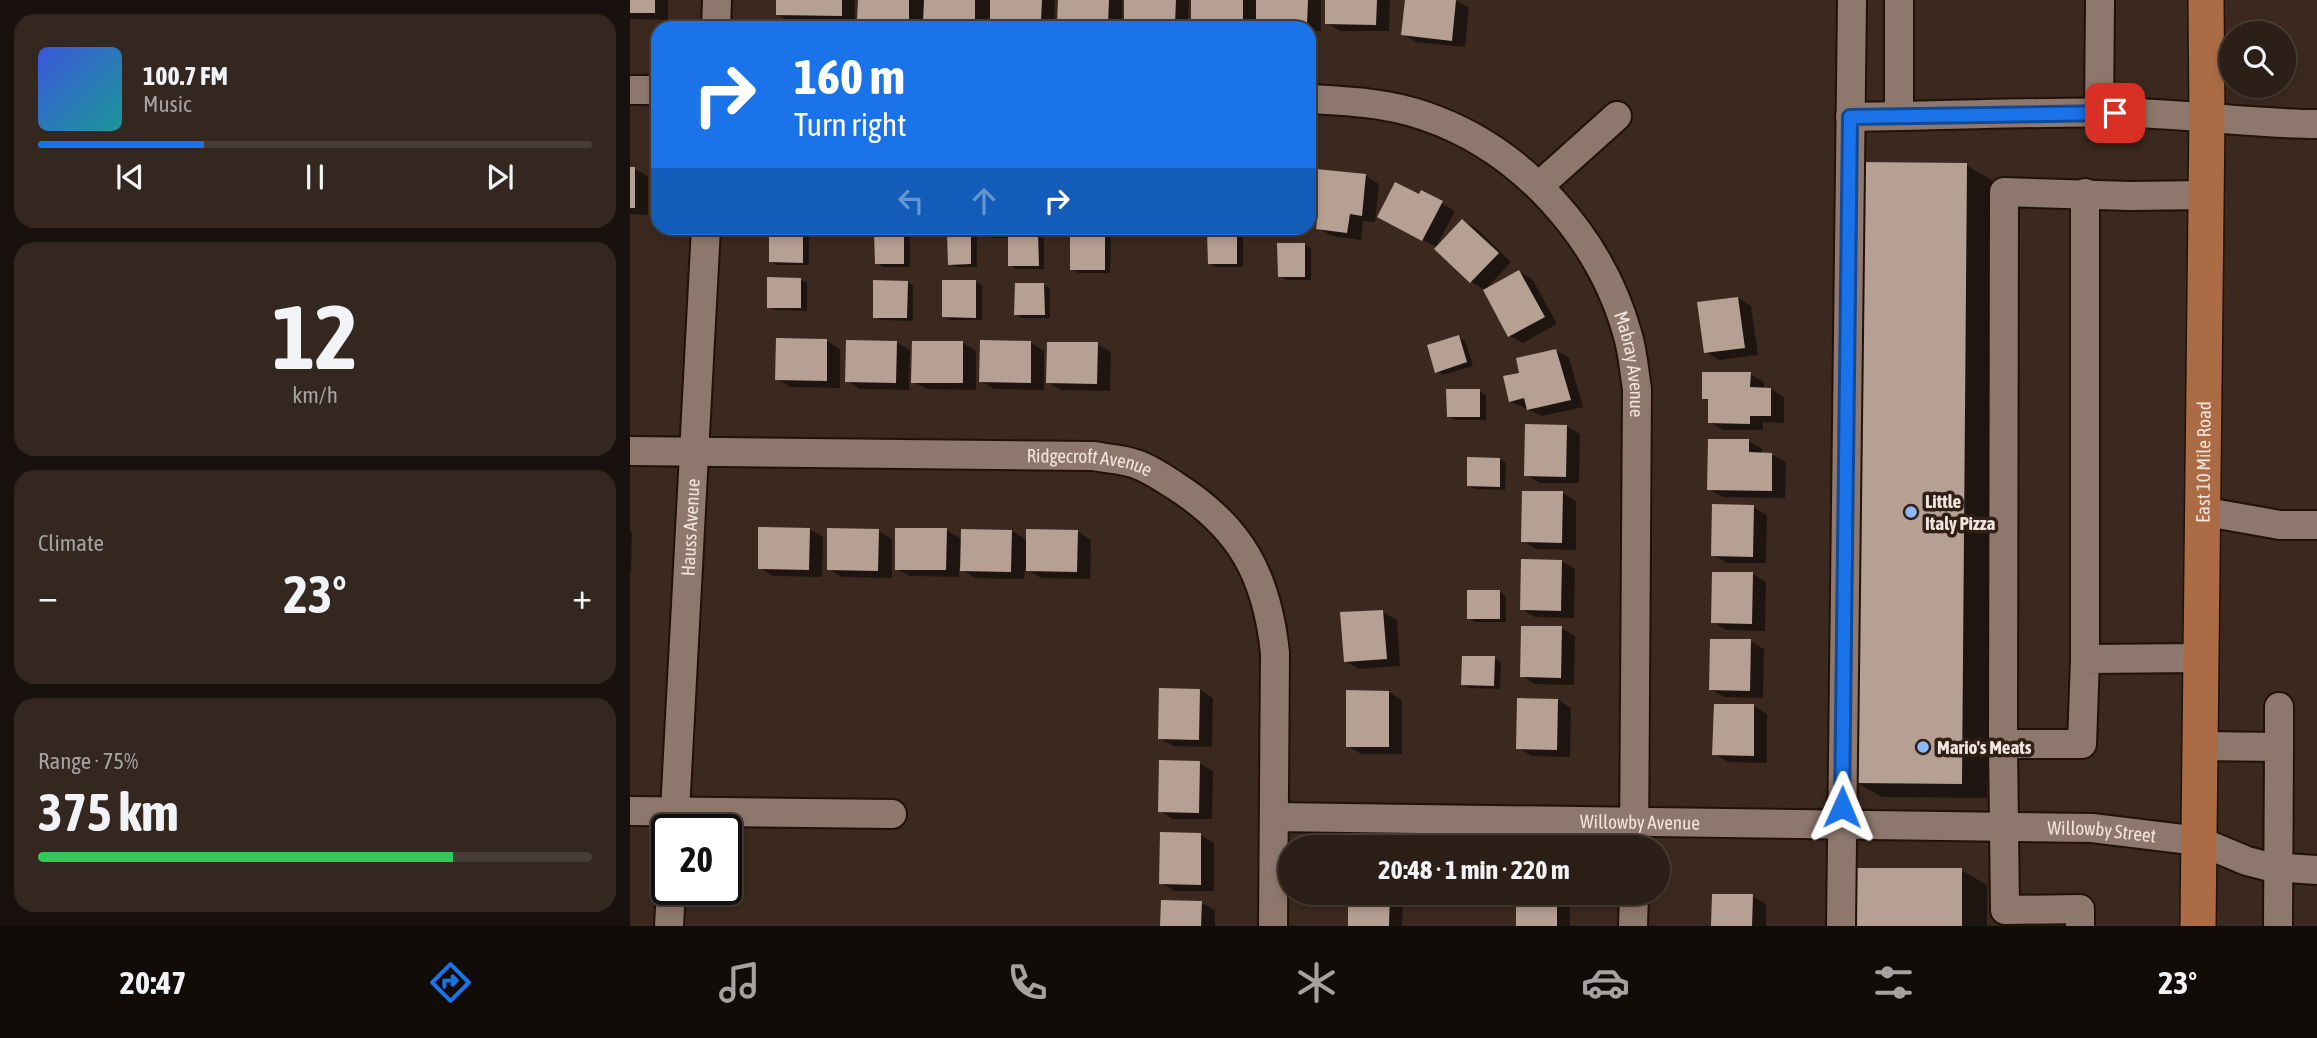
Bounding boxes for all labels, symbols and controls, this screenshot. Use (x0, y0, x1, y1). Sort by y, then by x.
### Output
map controls (2219, 21, 2296, 98)
button: search (2219, 21, 2296, 98)
text: 160 m (794, 48, 905, 104)
icon: right (679, 49, 770, 140)
text: 100.7 FM (143, 61, 228, 91)
pin (2085, 83, 2145, 143)
text: Music (143, 91, 191, 117)
icon: arrive (2096, 94, 2134, 132)
text: Turn right (794, 106, 907, 143)
icon: previous (111, 158, 149, 196)
icon: pause (296, 158, 334, 196)
icon: next (481, 158, 519, 196)
icon: left (892, 182, 930, 220)
icon: ahead (965, 182, 1003, 220)
icon: right (1038, 182, 1076, 220)
text: 12 (272, 284, 358, 388)
street label: Mabray Avenue (1610, 308, 1648, 418)
text: km/h (292, 382, 338, 408)
street label: East 10 Mile Road (2191, 401, 2215, 523)
street label: Ridgecroft Avenue (1026, 444, 1156, 481)
street label: Hauss Avenue (677, 478, 704, 577)
place label: Little Italy Pizza (1925, 490, 1996, 534)
marker: Little Italy Pizza (1903, 504, 1919, 520)
text: Climate (38, 530, 104, 556)
text: 23° (283, 564, 347, 624)
text: − (38, 574, 58, 617)
text: + (572, 574, 592, 617)
place label: Mario's Meats (1937, 736, 2032, 758)
marker: Mario's Meats (1915, 739, 1931, 755)
text: Range · 75% (38, 748, 138, 774)
position arrow (1805, 770, 1879, 844)
text: 375 km (38, 782, 179, 842)
street label: Willowby Avenue (1580, 810, 1700, 834)
speed limit sign: 20 (651, 814, 742, 905)
street label: Willowby Street (2047, 816, 2157, 847)
text: 20:48 · 1 min · 220 m (1378, 855, 1570, 885)
icon: directions (426, 958, 475, 1007)
icon: music (715, 958, 764, 1007)
icon: phone (1003, 958, 1052, 1007)
icon: climate (1292, 958, 1341, 1007)
icon: car (1581, 958, 1630, 1007)
icon: filters (1869, 958, 1918, 1007)
text: 20:47 (120, 964, 186, 1001)
text: 23° (2158, 964, 2197, 1001)

